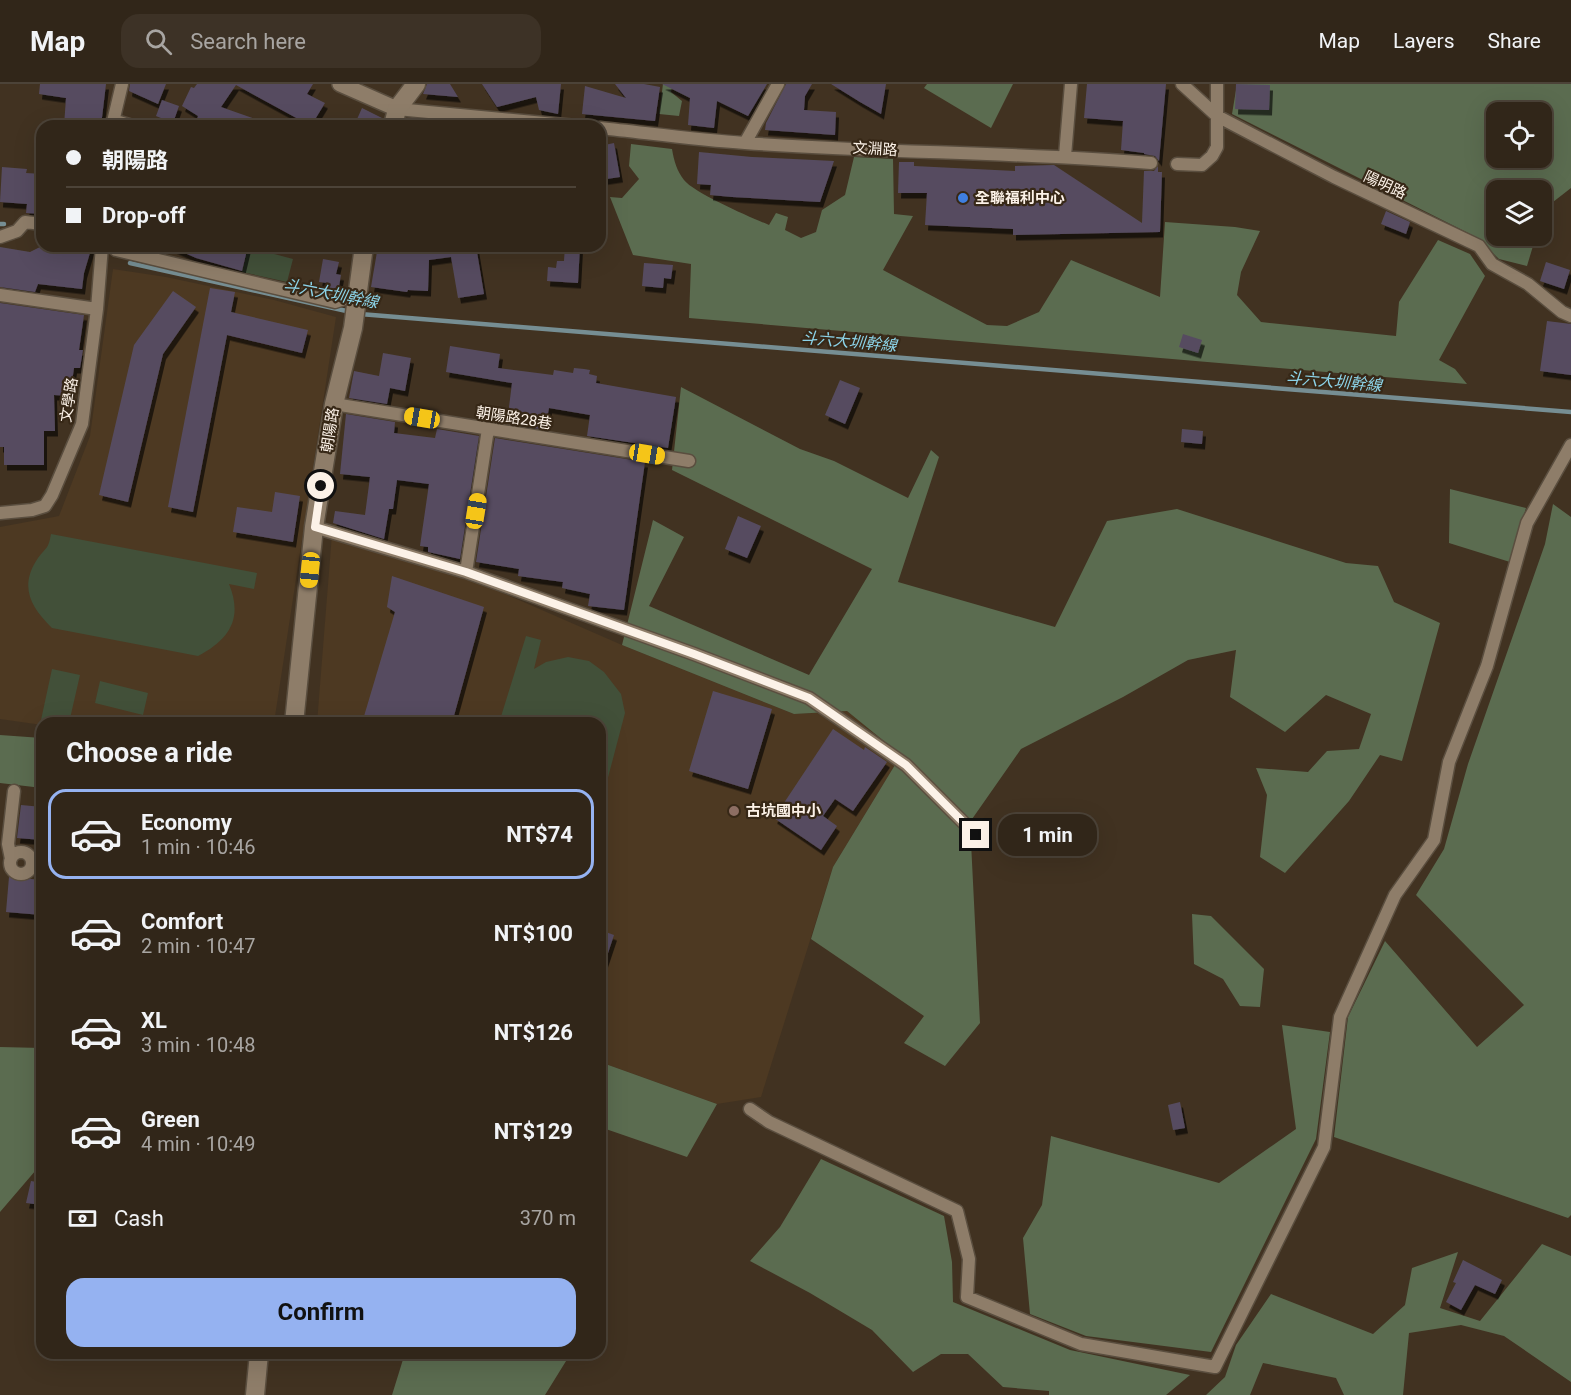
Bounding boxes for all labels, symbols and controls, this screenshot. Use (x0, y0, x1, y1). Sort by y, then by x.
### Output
search box (121, 14, 541, 68)
text: Map (30, 25, 85, 58)
icon: search (142, 25, 175, 58)
text: Search here (190, 29, 306, 54)
text: Map (1318, 29, 1360, 53)
text: Layers (1393, 29, 1454, 53)
text: Share (1487, 29, 1541, 53)
map controls (1486, 102, 1552, 246)
button: locate (1486, 102, 1552, 168)
street label: 文淵路 (852, 139, 898, 159)
text: 朝陽路 (102, 148, 168, 173)
street label: 陽明路 (1361, 167, 1409, 203)
button: layers (1486, 180, 1552, 246)
place label: 全聯福利中心 (975, 189, 1065, 207)
marker: 全聯福利中心 (956, 191, 970, 205)
text: Drop-off (102, 203, 186, 228)
water label: 斗六大圳幹線 (282, 275, 382, 312)
water label: 斗六大圳幹線 (800, 328, 900, 355)
water label: 斗六大圳幹線 (1285, 368, 1385, 395)
street label: 文學路 (57, 376, 81, 424)
street label: 朝陽路28巷 (475, 403, 553, 433)
street label: 朝陽路 (318, 406, 342, 454)
car (403, 406, 441, 430)
car (628, 442, 666, 466)
route start (307, 472, 334, 499)
car (464, 492, 488, 530)
car (299, 551, 321, 589)
text: Choose a ride (66, 737, 232, 769)
place label: 古坑國中小 (746, 802, 822, 820)
marker: 古坑國中小 (727, 804, 741, 818)
icon: car (69, 807, 123, 861)
text: Economy (141, 810, 232, 835)
callout: 1 min (997, 814, 1096, 856)
route end (962, 821, 989, 848)
text: NT$74 (506, 822, 573, 847)
text: 1 min (1022, 823, 1073, 847)
text: 1 min · 10:46 (141, 835, 256, 859)
icon: car (69, 906, 123, 960)
text: Comfort (141, 909, 223, 934)
text: NT$100 (494, 921, 573, 946)
text: 2 min · 10:47 (141, 934, 256, 958)
icon: car (69, 1005, 123, 1059)
text: XL (141, 1008, 167, 1033)
text: NT$126 (494, 1020, 573, 1045)
text: 3 min · 10:48 (141, 1033, 256, 1057)
icon: car (69, 1104, 123, 1158)
text: Green (141, 1107, 200, 1132)
text: NT$129 (494, 1119, 573, 1144)
text: 4 min · 10:49 (141, 1132, 256, 1156)
icon: cash (66, 1202, 99, 1235)
text: Cash (114, 1206, 164, 1231)
text: 370 m (520, 1206, 576, 1230)
button: Confirm (66, 1278, 576, 1347)

